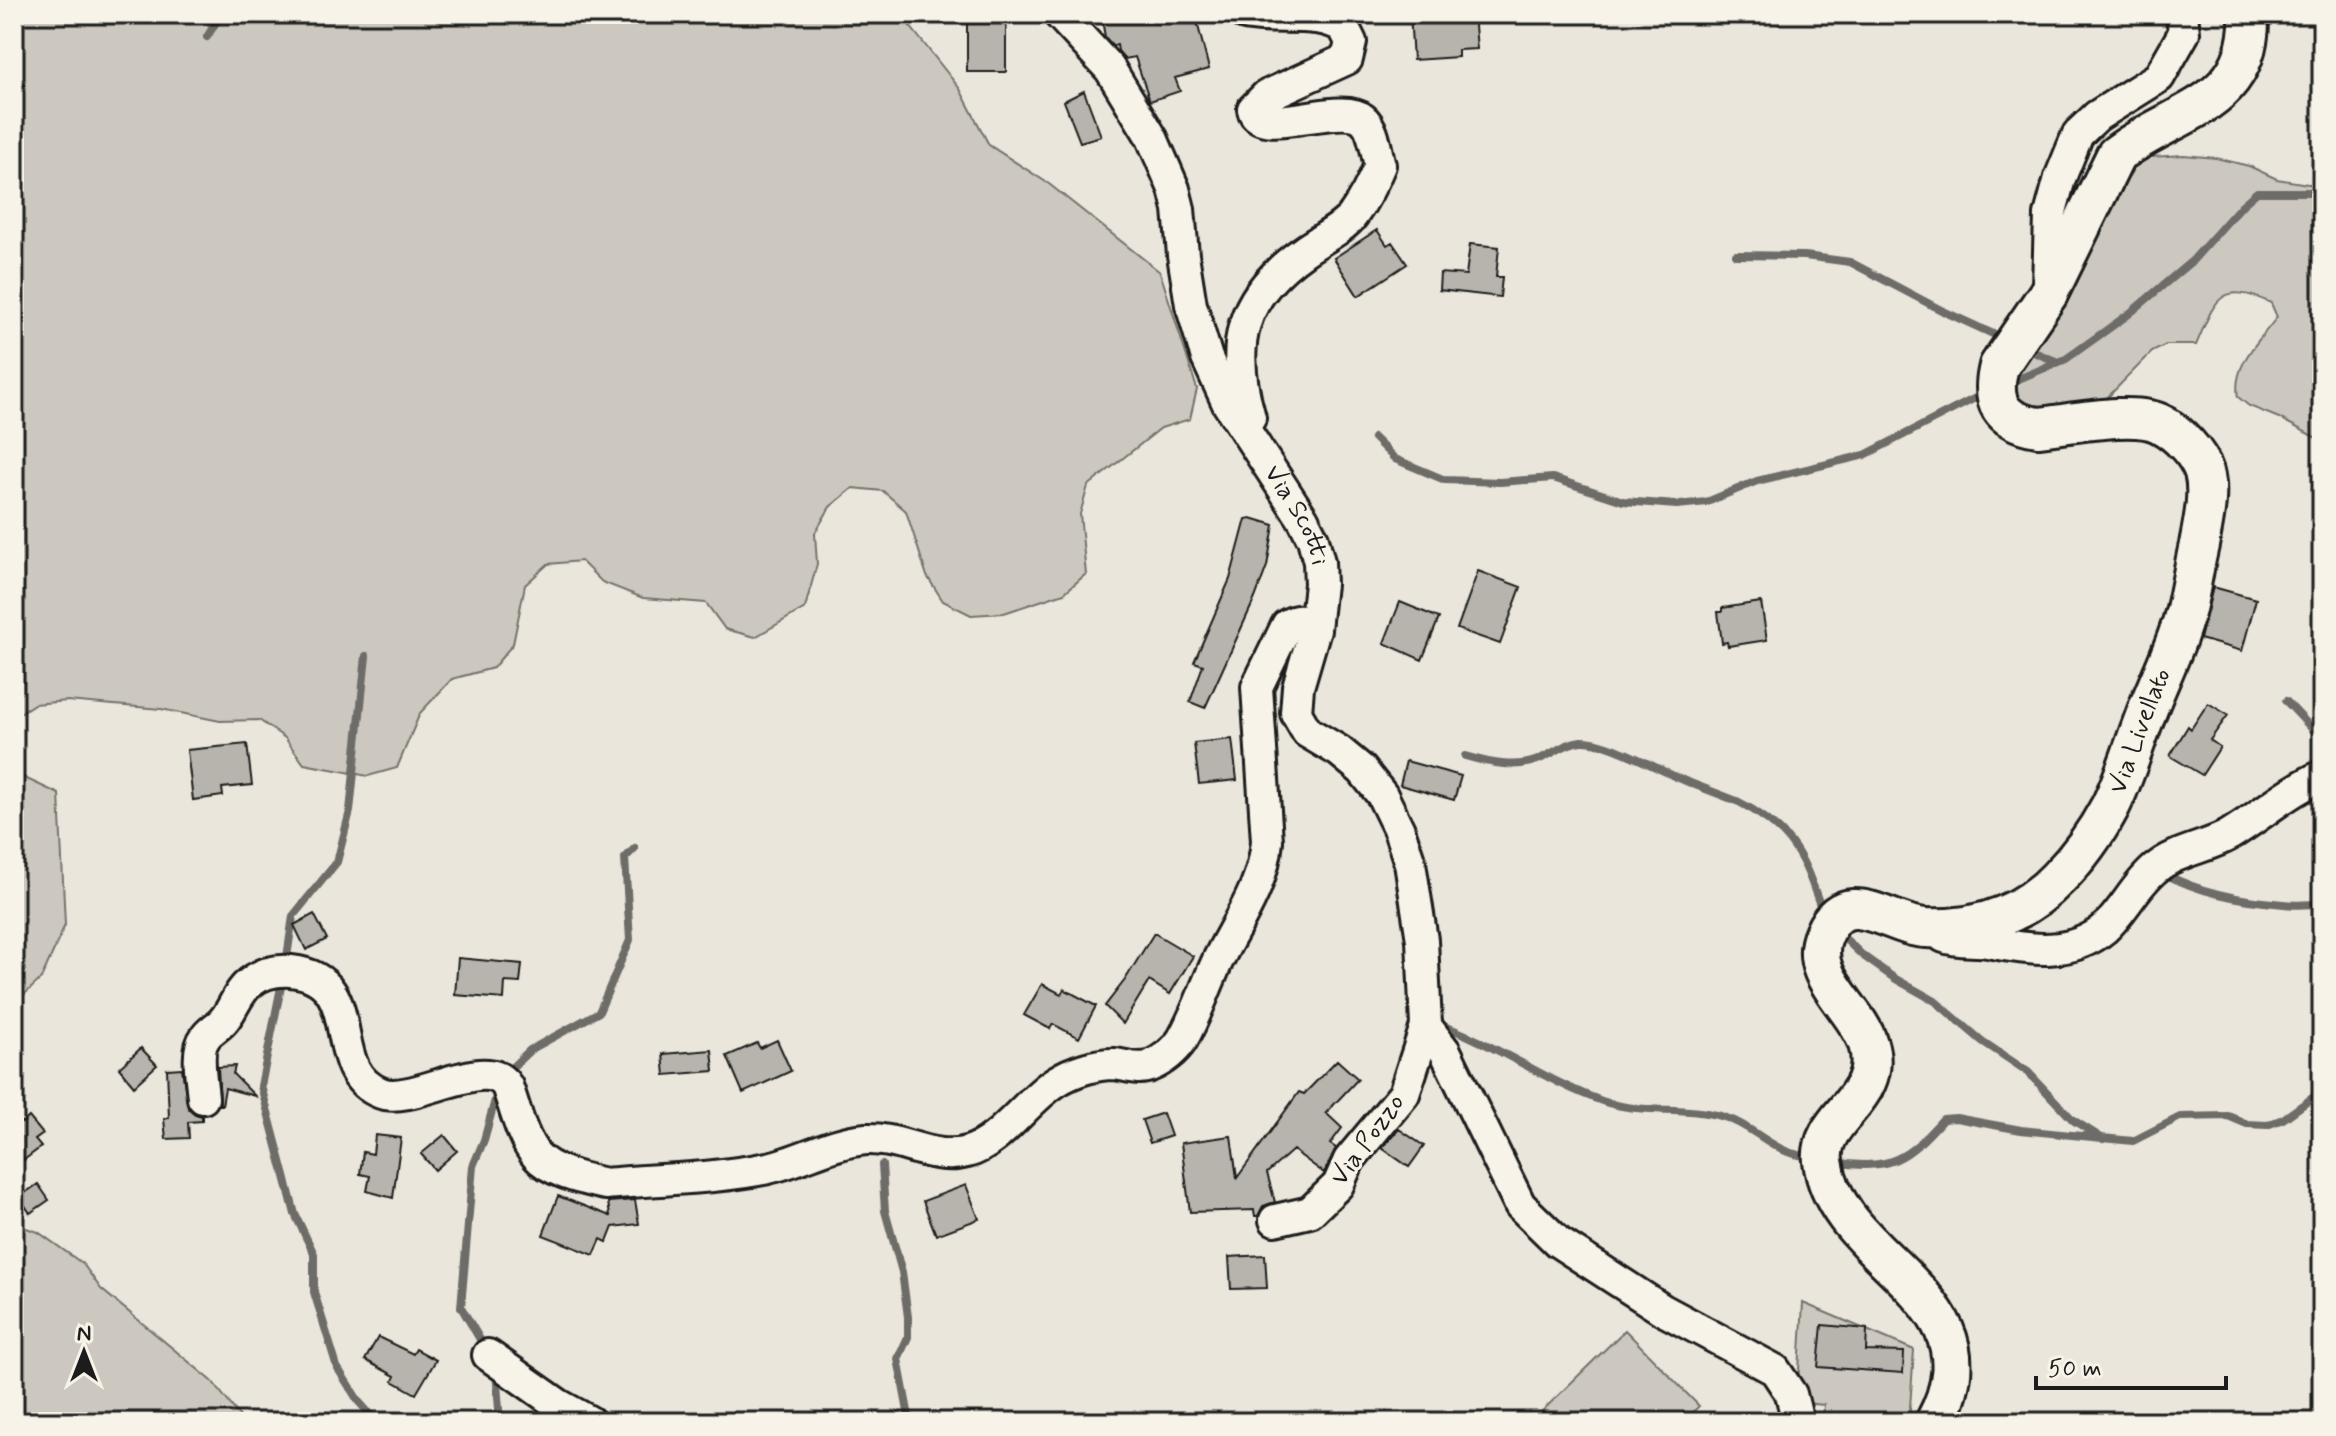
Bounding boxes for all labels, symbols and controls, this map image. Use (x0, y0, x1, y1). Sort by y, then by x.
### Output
street label: Via Scotti (1256, 459, 1336, 569)
street label: Via Livellato (2101, 663, 2180, 799)
street label: Via Pozzo (1323, 1087, 1413, 1193)
north arrow (44, 1312, 124, 1392)
text: N (77, 1320, 91, 1348)
scale bar (2036, 1340, 2226, 1390)
text: 50 m (2048, 1354, 2102, 1385)

